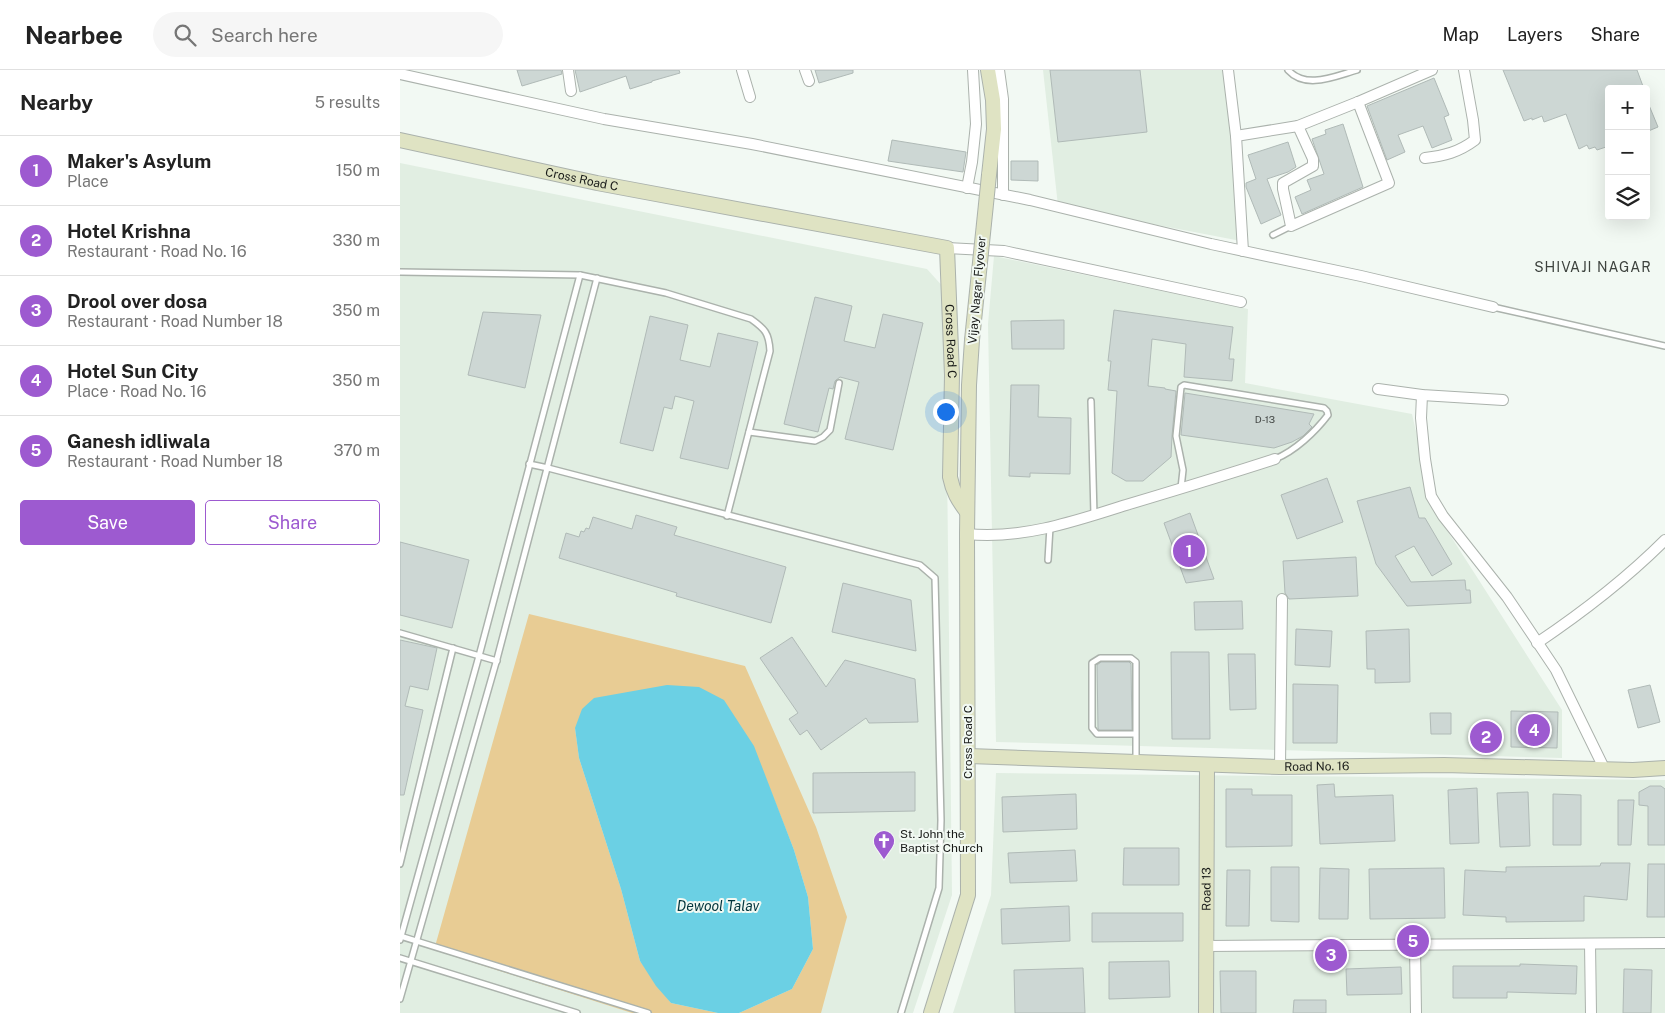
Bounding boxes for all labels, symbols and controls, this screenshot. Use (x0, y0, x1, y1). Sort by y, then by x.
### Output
search box (153, 12, 503, 57)
text: Nearbee (25, 21, 123, 49)
icon: search (171, 21, 199, 49)
text: Search here (211, 24, 318, 46)
text: Map (1443, 24, 1479, 45)
text: Layers (1507, 24, 1563, 45)
text: Share (1591, 24, 1640, 45)
map controls (1605, 85, 1650, 220)
button: + (1605, 85, 1650, 130)
text: Nearby (20, 90, 93, 115)
text: 5 results (315, 93, 380, 112)
button: − (1605, 130, 1650, 175)
text: Maker's Asylum (67, 150, 211, 172)
text: 1 (33, 161, 39, 180)
text: 150 m (336, 161, 380, 180)
street label: Cross Road C (544, 165, 619, 194)
text: Place (67, 172, 109, 191)
button: layers (1605, 175, 1650, 220)
text: Hotel Krishna (67, 220, 191, 242)
text: 2 (31, 231, 41, 250)
text: 330 m (333, 231, 380, 250)
street label: Vijay Nagar Flyover (965, 235, 989, 344)
text: Restaurant · Road No. 16 (67, 242, 247, 261)
district label: SHIVAJI NAGAR (1534, 259, 1652, 275)
text: Drool over dosa (67, 290, 207, 312)
text: 3 (31, 301, 41, 320)
text: 350 m (332, 301, 380, 320)
street label: Cross Road C (942, 304, 959, 379)
text: Restaurant · Road Number 18 (67, 312, 283, 331)
text: Hotel Sun City (67, 360, 198, 382)
text: 4 (31, 371, 41, 390)
text: 350 m (332, 371, 380, 390)
text: Place · Road No. 16 (67, 382, 206, 401)
your location (933, 399, 959, 425)
house number: D-13 (1255, 413, 1275, 425)
text: Ganesh idliwala (67, 430, 210, 452)
text: 5 (31, 441, 41, 460)
text: 370 m (333, 441, 380, 460)
text: Restaurant · Road Number 18 (67, 452, 283, 471)
button: Save (20, 500, 195, 545)
button: Share (205, 500, 380, 545)
pin: 1 (1173, 532, 1205, 570)
street label: Cross Road C (961, 705, 975, 779)
pin: 4 (1518, 711, 1550, 749)
pin: 2 (1470, 718, 1502, 756)
street label: Road No. 16 (1284, 759, 1349, 774)
place label: St. John the Baptist Church (900, 827, 983, 855)
church icon: St. John the Baptist Church (872, 829, 896, 860)
street label: Road 13 (1199, 867, 1214, 911)
water label: Dewool Talav (677, 898, 760, 914)
pin: 5 (1397, 922, 1429, 960)
pin: 3 (1315, 936, 1347, 974)

